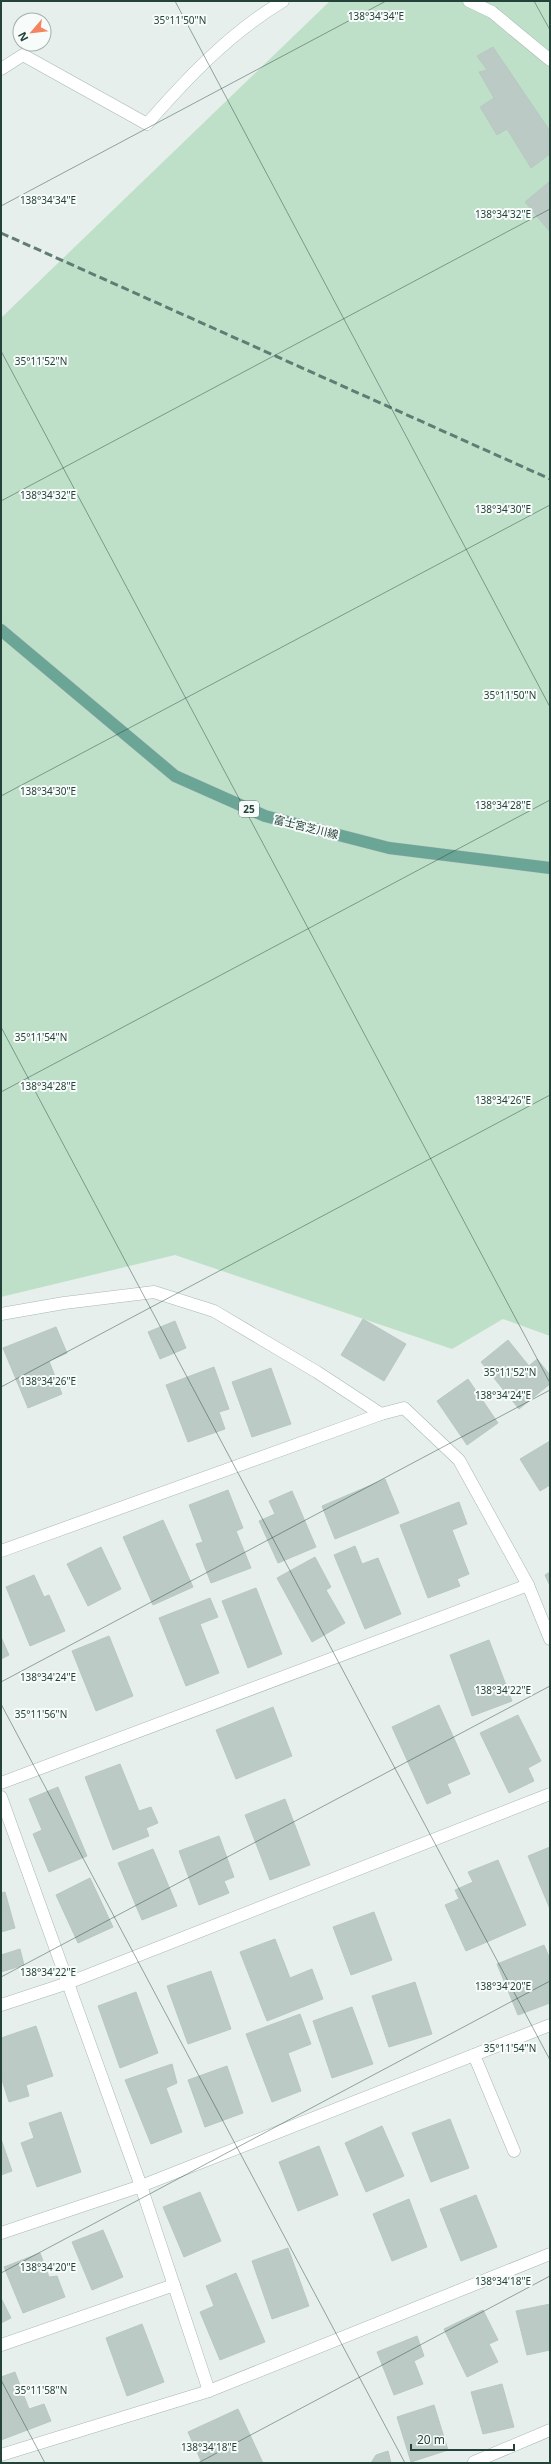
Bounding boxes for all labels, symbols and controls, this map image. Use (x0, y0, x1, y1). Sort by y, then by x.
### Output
text: 138°34'34"E (348, 9, 404, 23)
north arrow (12, 12, 52, 52)
text: 35°11'50"N (154, 13, 206, 27)
text: N (14, 29, 31, 44)
text: 138°34'34"E (20, 193, 76, 207)
text: 138°34'32"E (475, 207, 531, 221)
text: 35°11'52"N (15, 354, 67, 368)
text: 138°34'32"E (20, 488, 76, 502)
text: 138°34'30"E (475, 502, 531, 516)
text: 35°11'50"N (484, 688, 536, 702)
text: 138°34'30"E (20, 784, 76, 798)
text: 138°34'28"E (475, 798, 531, 812)
road number: 25 (239, 801, 259, 817)
street label: 富士宮芝川線 (272, 811, 340, 842)
text: 35°11'54"N (15, 1030, 67, 1044)
text: 138°34'28"E (20, 1079, 76, 1093)
text: 138°34'26"E (475, 1093, 531, 1107)
text: 35°11'52"N (484, 1365, 536, 1379)
text: 138°34'26"E (20, 1374, 76, 1388)
text: 138°34'24"E (475, 1388, 531, 1402)
text: 138°34'24"E (20, 1670, 76, 1684)
text: 138°34'22"E (475, 1683, 531, 1697)
text: 35°11'56"N (15, 1707, 67, 1721)
text: 138°34'22"E (20, 1965, 76, 1979)
text: 138°34'20"E (475, 1979, 531, 1993)
text: 35°11'54"N (484, 2041, 536, 2055)
text: 138°34'20"E (20, 2260, 76, 2274)
text: 138°34'18"E (475, 2274, 531, 2288)
text: 35°11'58"N (15, 2383, 67, 2397)
scale bar (411, 2426, 514, 2452)
text: 20 m (417, 2431, 445, 2448)
text: 138°34'18"E (181, 2440, 237, 2454)

